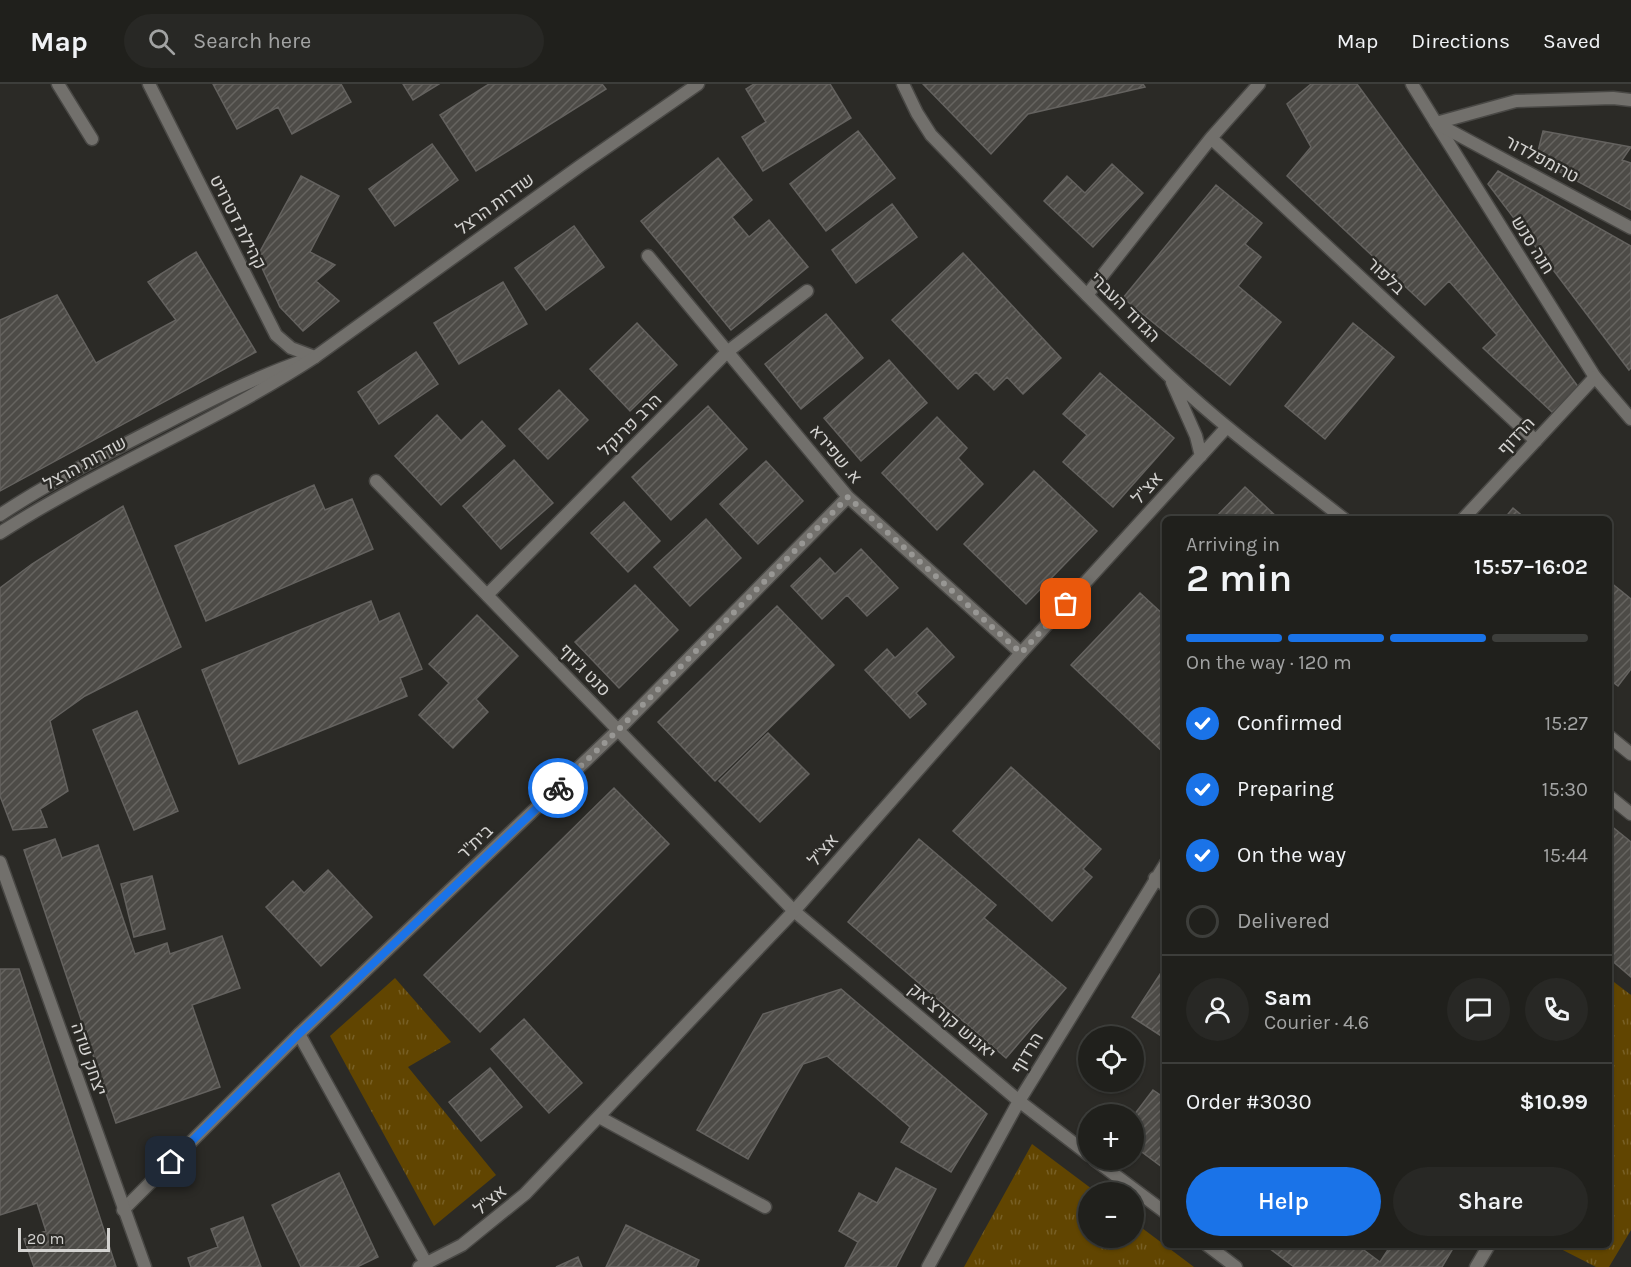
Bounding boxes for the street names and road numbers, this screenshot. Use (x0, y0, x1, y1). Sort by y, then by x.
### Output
street label: טרומפלדור (1501, 130, 1583, 188)
street label: שדרות הרצל (451, 168, 539, 240)
street label: קהילת דטרויט (205, 171, 271, 273)
street label: חנה סנש (1507, 212, 1559, 278)
street label: בלפור (1362, 253, 1410, 299)
street label: הגדוד העברי (1085, 267, 1165, 347)
street label: הרב פרנקל (594, 389, 666, 461)
street label: הרדוף (1493, 412, 1539, 460)
street label: א. שפירא (805, 420, 867, 488)
street label: שדרות הרצל (40, 431, 130, 495)
street label: אצ"ל (1127, 467, 1167, 509)
street label: סנט ג'וזף (554, 639, 616, 701)
street label: בית"ר (453, 820, 498, 864)
street label: אצ"ל (803, 829, 843, 871)
street label: יאנוש קורצ'אק (904, 978, 1000, 1064)
street label: יצחק שדה (66, 1020, 112, 1098)
street label: הרדוף (1006, 1028, 1048, 1078)
street label: אצ"ל (469, 1180, 511, 1220)

